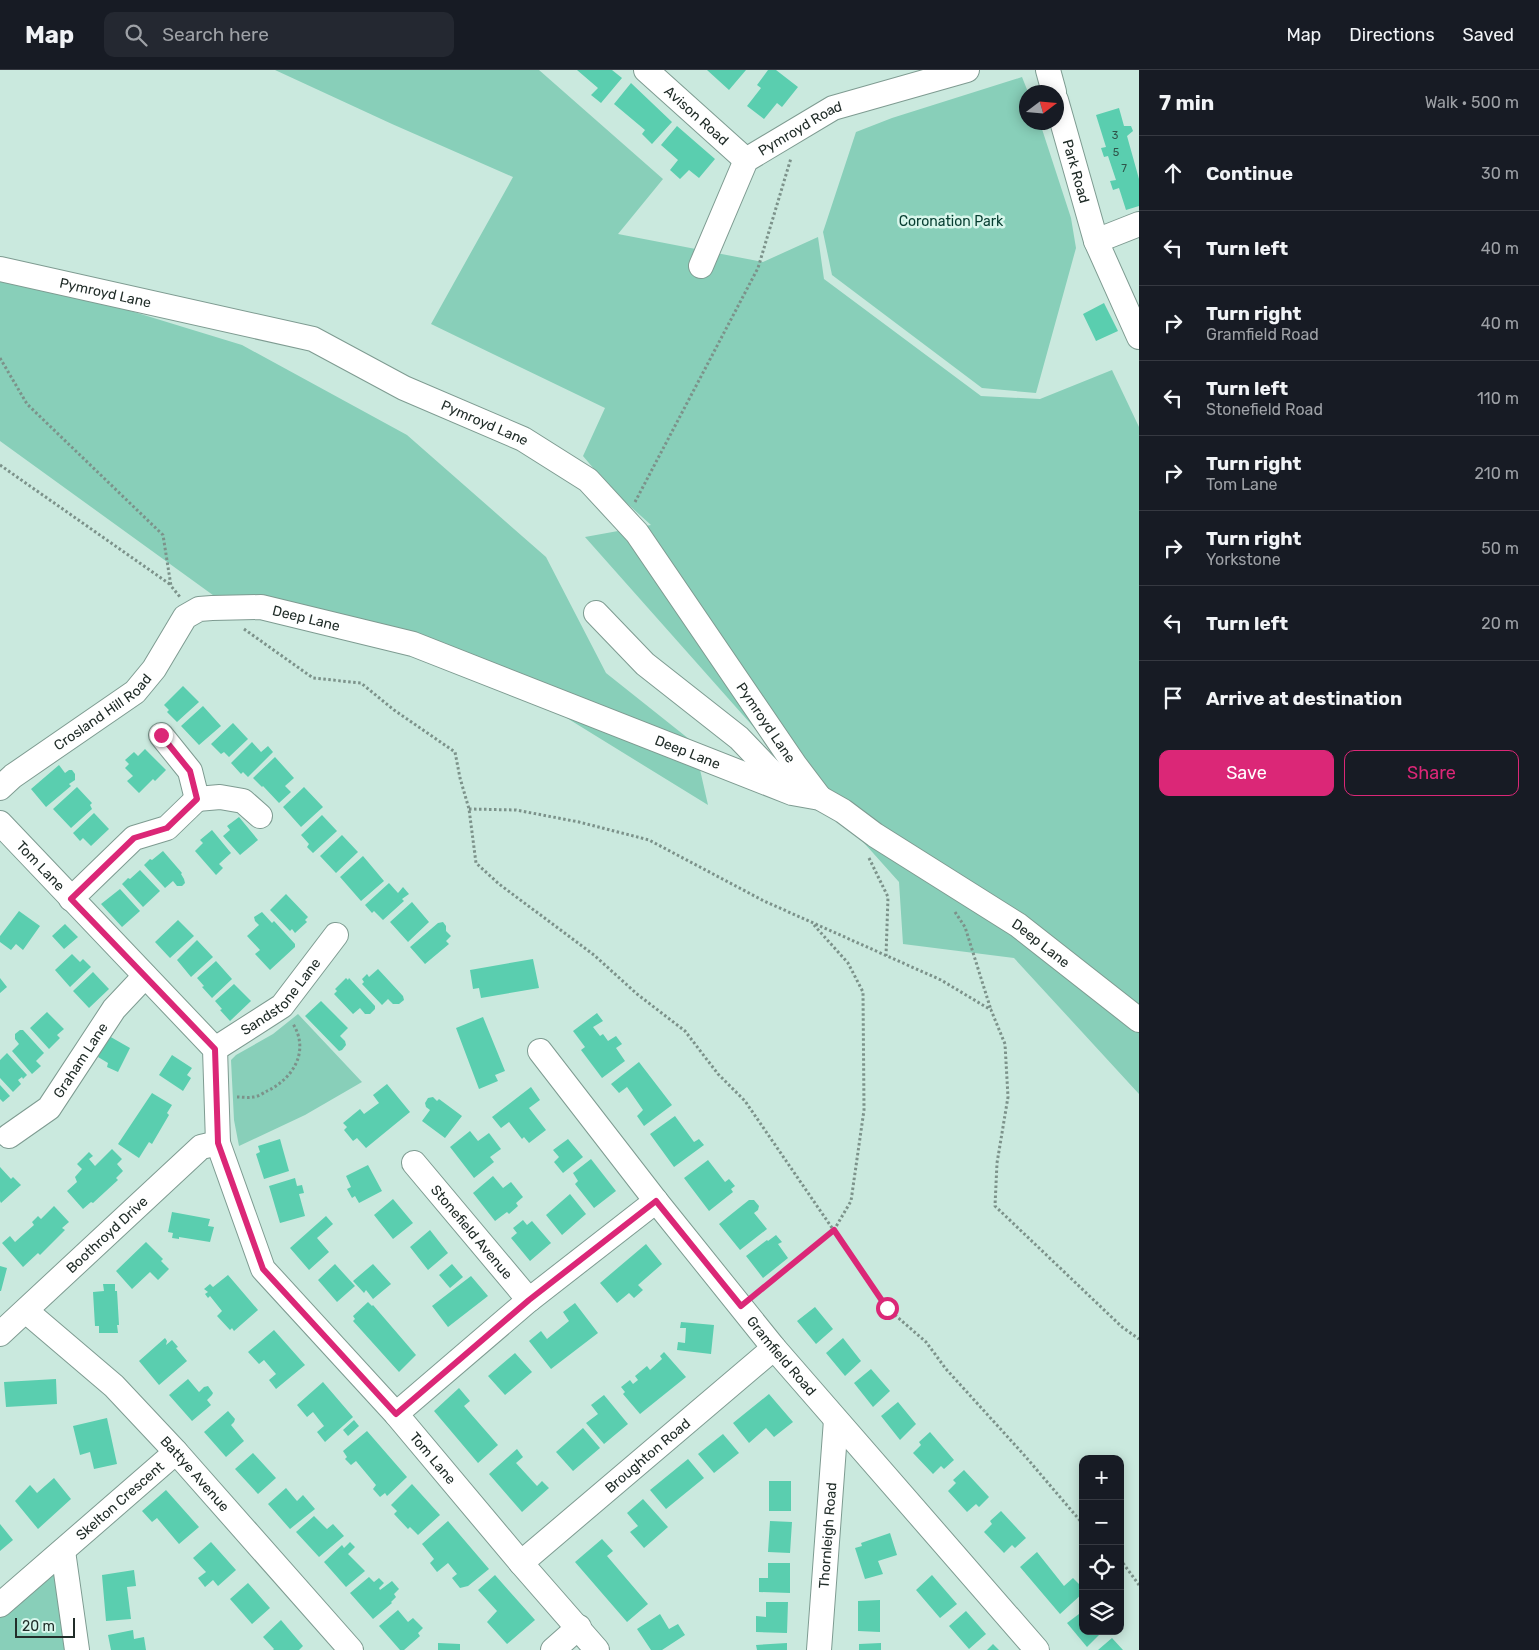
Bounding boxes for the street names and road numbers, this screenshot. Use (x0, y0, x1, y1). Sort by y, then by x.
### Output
street label: Avison Road (661, 83, 732, 149)
street label: Pymroyd Road (755, 98, 844, 160)
street label: Park Road (1059, 137, 1093, 205)
street label: Pymroyd Lane (58, 275, 153, 312)
street label: Pymroyd Lane (438, 397, 532, 449)
street label: Deep Lane (271, 602, 342, 635)
street label: Crosland Hill Road (51, 671, 155, 754)
street label: Pymroyd Lane (732, 680, 799, 766)
street label: Deep Lane (652, 732, 723, 773)
street label: Tom Lane (13, 838, 68, 895)
street label: Deep Lane (1009, 915, 1073, 972)
street label: Sandstone Lane (238, 955, 325, 1039)
street label: Graham Lane (50, 1019, 112, 1101)
street label: Stonefield Avenue (427, 1182, 516, 1283)
street label: Boothroyd Drive (63, 1193, 152, 1277)
street label: Gramfield Road (743, 1313, 820, 1399)
street label: Broughton Road (602, 1415, 694, 1497)
street label: Tom Lane (406, 1429, 459, 1488)
street label: Battye Avenue (156, 1433, 233, 1515)
street label: Skelton Crescent (73, 1458, 168, 1544)
street label: Thornleigh Road (816, 1482, 840, 1589)

